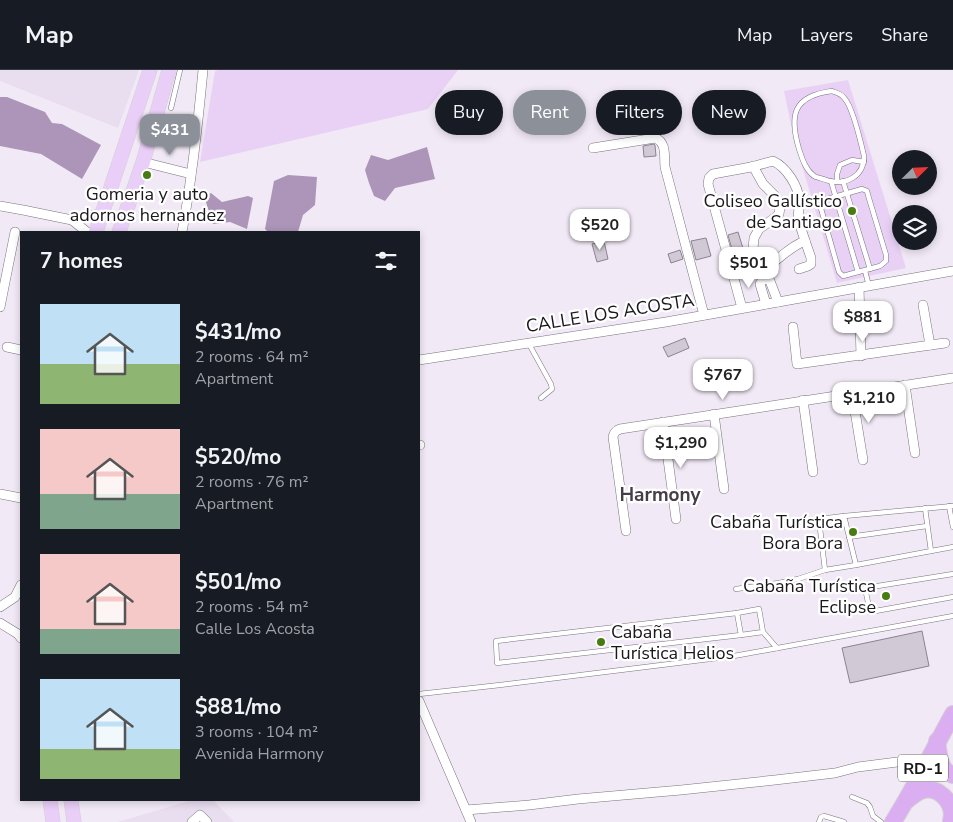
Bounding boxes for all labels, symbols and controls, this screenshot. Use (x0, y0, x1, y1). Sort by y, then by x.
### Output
text: Map (25, 19, 73, 51)
text: Map (737, 23, 772, 47)
text: Layers (800, 23, 853, 47)
text: Share (881, 23, 928, 47)
chip: Buy (435, 90, 503, 135)
chip: Rent (513, 90, 586, 135)
chip: Filters (596, 90, 682, 135)
chip: New (692, 90, 766, 135)
pin: $431 (140, 114, 200, 156)
text: $431 (151, 119, 189, 141)
north arrow (892, 150, 938, 195)
map controls (892, 150, 937, 250)
marker: Gomeria y auto adornos hernandez (141, 169, 153, 181)
place label: Gomeria y auto adornos hernandez (70, 182, 224, 227)
place label: Coliseo Gallístico de Santiago (703, 189, 842, 234)
marker: Coliseo Gallístico de Santiago (846, 205, 858, 217)
button: layers (892, 205, 937, 250)
pin: $520 (570, 208, 630, 251)
text: $520 (581, 214, 619, 236)
pin: $501 (719, 246, 779, 289)
text: 7 homes (40, 247, 123, 275)
icon: filters (372, 247, 400, 275)
text: $501 (730, 252, 768, 274)
street label: CALLE LOS ACOSTA (524, 288, 696, 338)
pin: $881 (833, 300, 893, 343)
text: $881 (844, 306, 882, 328)
text: $431/mo (195, 318, 281, 346)
icon: home (80, 324, 140, 384)
text: 2 rooms · 64 m² (195, 346, 308, 368)
pin: $767 (693, 358, 753, 401)
text: $767 (704, 364, 742, 386)
text: Apartment (195, 368, 273, 390)
pin: $1,210 (828, 382, 910, 424)
text: $1,210 (843, 387, 895, 409)
pin: $1,290 (640, 426, 722, 469)
text: $1,290 (655, 432, 707, 454)
text: $520/mo (195, 443, 281, 471)
icon: home (80, 449, 140, 509)
text: 2 rooms · 76 m² (195, 471, 308, 493)
district label: Harmony (619, 482, 702, 508)
text: Apartment (195, 493, 273, 515)
place label: Cabaña Turística Bora Bora (710, 510, 843, 555)
marker: Cabaña Turística Bora Bora (847, 526, 859, 538)
text: $501/mo (195, 568, 281, 596)
icon: home (80, 574, 140, 634)
place label: Cabaña Turística Eclipse (743, 574, 876, 619)
marker: Cabaña Turística Eclipse (880, 590, 892, 602)
text: 2 rooms · 54 m² (195, 596, 308, 618)
text: Calle Los Acosta (195, 618, 315, 640)
place label: Cabaña Turística Helios (611, 620, 734, 665)
marker: Cabaña Turística Helios (595, 636, 607, 648)
text: $881/mo (195, 693, 281, 721)
icon: home (80, 699, 140, 759)
text: 3 rooms · 104 m² (195, 721, 318, 743)
text: Avenida Harmony (195, 743, 324, 765)
road number: RD-1 (898, 754, 948, 781)

